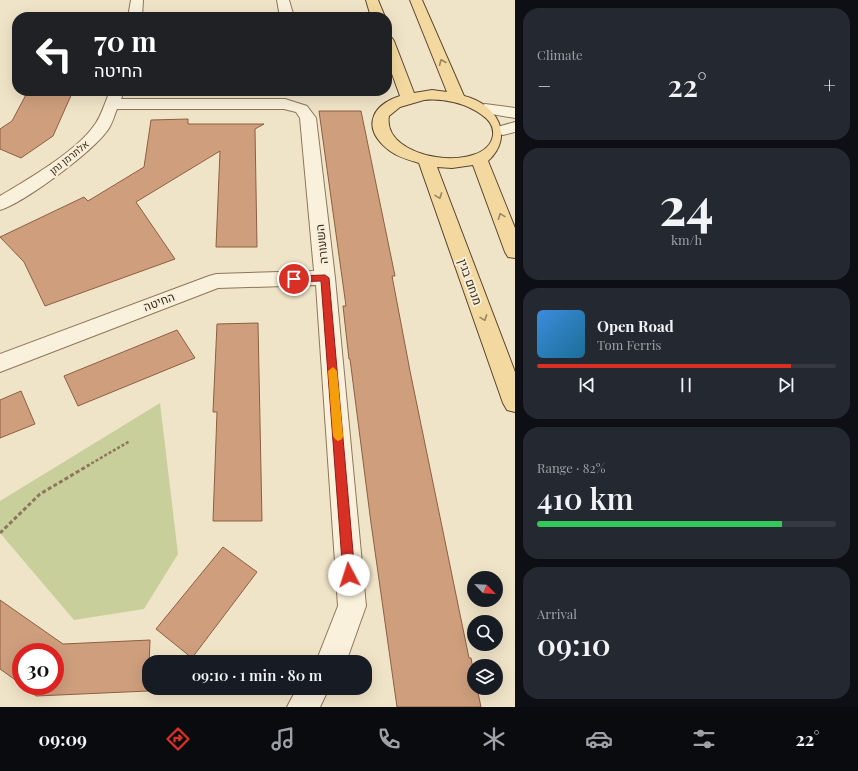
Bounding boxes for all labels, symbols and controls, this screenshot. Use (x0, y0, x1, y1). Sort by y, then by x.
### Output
text: 70 m (94, 22, 157, 59)
icon: left (28, 28, 80, 80)
text: Climate (537, 46, 583, 63)
text: החיטה (94, 58, 143, 82)
one-way arrow (438, 59, 446, 66)
text: 22° (667, 65, 707, 105)
text: − (537, 70, 551, 100)
text: + (823, 70, 836, 100)
street label: אלתרמן נתן (46, 137, 92, 177)
text: 24 (659, 170, 714, 239)
one-way arrow (435, 193, 443, 200)
one-way arrow (498, 212, 506, 219)
street label: השעורה (311, 223, 331, 265)
text: km/h (671, 231, 702, 248)
street label: מנחם בגין (455, 256, 487, 307)
pin (277, 262, 311, 296)
icon: arrive (283, 268, 305, 290)
street label: החיטה (141, 288, 177, 314)
one-way arrow (479, 315, 487, 322)
text: Open Road (597, 316, 674, 336)
text: Tom Ferris (597, 336, 661, 353)
icon: previous (576, 374, 598, 396)
icon: pause (675, 374, 697, 396)
icon: next (775, 374, 797, 396)
text: Range · 82% (537, 459, 605, 476)
text: 410 km (537, 478, 634, 518)
position arrow (328, 554, 370, 596)
north arrow (467, 571, 503, 607)
map controls (467, 571, 503, 695)
text: Arrival (537, 605, 577, 622)
button: search (467, 615, 503, 651)
text: 09:10 (537, 624, 611, 664)
speed limit sign: 30 (12, 643, 64, 695)
button: layers (467, 659, 503, 695)
text: 09:10 · 1 min · 80 m (192, 665, 322, 685)
icon: directions (164, 725, 192, 753)
icon: music (269, 725, 297, 753)
icon: phone (375, 725, 403, 753)
icon: climate (480, 725, 508, 753)
icon: car (585, 725, 613, 753)
icon: filters (690, 725, 718, 753)
text: 09:09 (39, 727, 87, 751)
text: 22° (795, 727, 819, 751)

